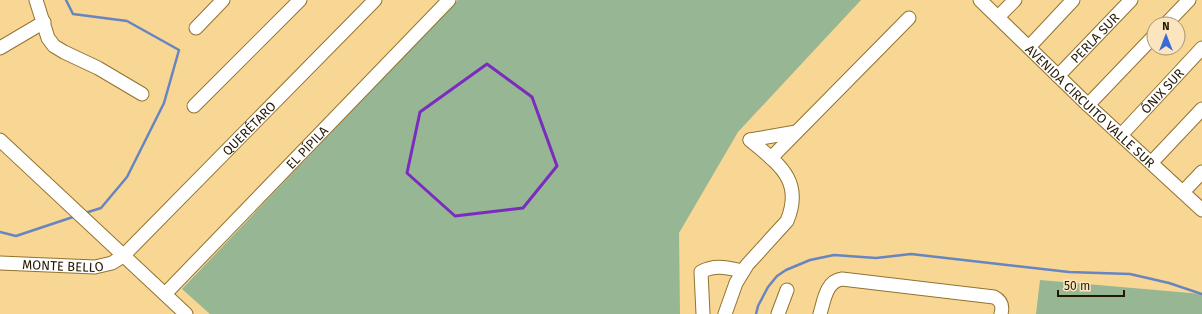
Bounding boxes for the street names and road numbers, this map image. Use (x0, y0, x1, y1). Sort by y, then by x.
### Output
street label: PERLA SUR (1067, 10, 1122, 66)
street label: AVENIDA CIRCUITO VALLE SUR (1023, 41, 1158, 170)
street label: ÓNIX SUR (1138, 65, 1187, 116)
street label: QUERÉTARO (219, 98, 279, 158)
street label: EL PÍPILA (283, 122, 331, 172)
street label: MONTE BELLO (22, 256, 105, 275)

